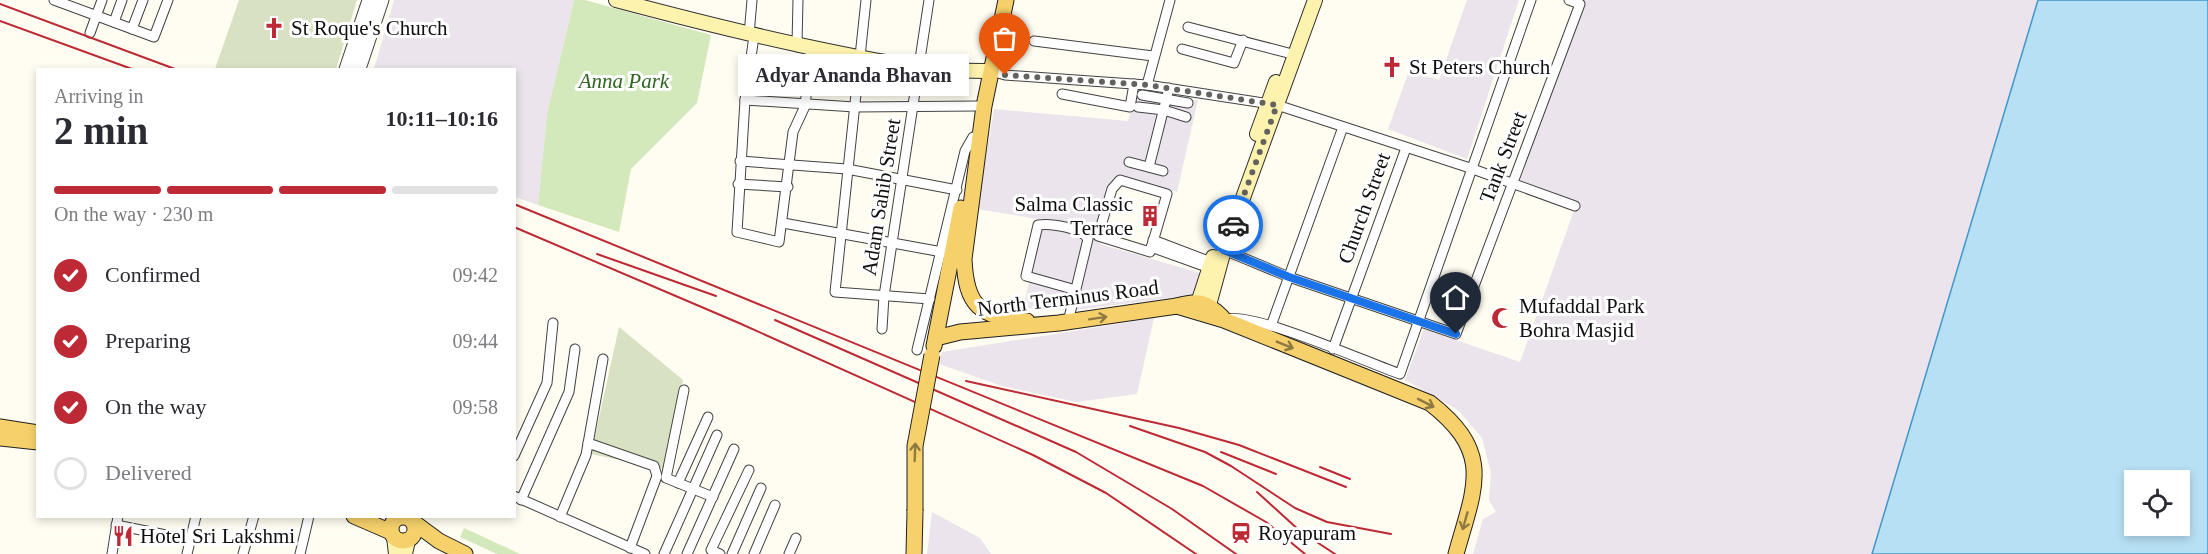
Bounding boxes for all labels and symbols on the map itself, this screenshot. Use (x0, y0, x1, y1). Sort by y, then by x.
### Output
pin (979, 13, 1030, 75)
church icon: St Roque's Church (262, 16, 286, 40)
place label: St Roque's Church (291, 16, 448, 40)
callout: Adyar Ananda Bhavan (738, 54, 969, 96)
church icon: St Peters Church (1380, 55, 1404, 79)
place label: St Peters Church (1409, 55, 1551, 79)
park label: Anna Park (577, 69, 670, 93)
street label: Tank Street (1475, 108, 1531, 206)
street label: Adam Sahib Street (857, 117, 905, 277)
street label: Church Street (1333, 149, 1395, 267)
place label: Salma Classic Terrace (1015, 192, 1133, 240)
courier (1203, 195, 1263, 255)
building icon: Salma Classic Terrace (1138, 204, 1162, 228)
pin (1430, 272, 1481, 334)
street label: North Terminus Road (976, 275, 1161, 321)
place label: Mufaddal Park Bohra Masjid (1519, 294, 1645, 342)
mosque icon: Mufaddal Park Bohra Masjid (1490, 306, 1514, 330)
one-way arrow (1087, 312, 1107, 323)
one-way arrow (1275, 340, 1294, 351)
one-way arrow (1417, 397, 1434, 409)
one-way arrow (909, 443, 920, 463)
one-way arrow (1459, 511, 1471, 530)
station icon: Royapuram (1229, 521, 1253, 545)
place label: Royapuram (1258, 521, 1356, 545)
restaurant icon: Hotel Sri Lakshmi (111, 524, 135, 548)
place label: Hotel Sri Lakshmi (140, 524, 295, 548)

